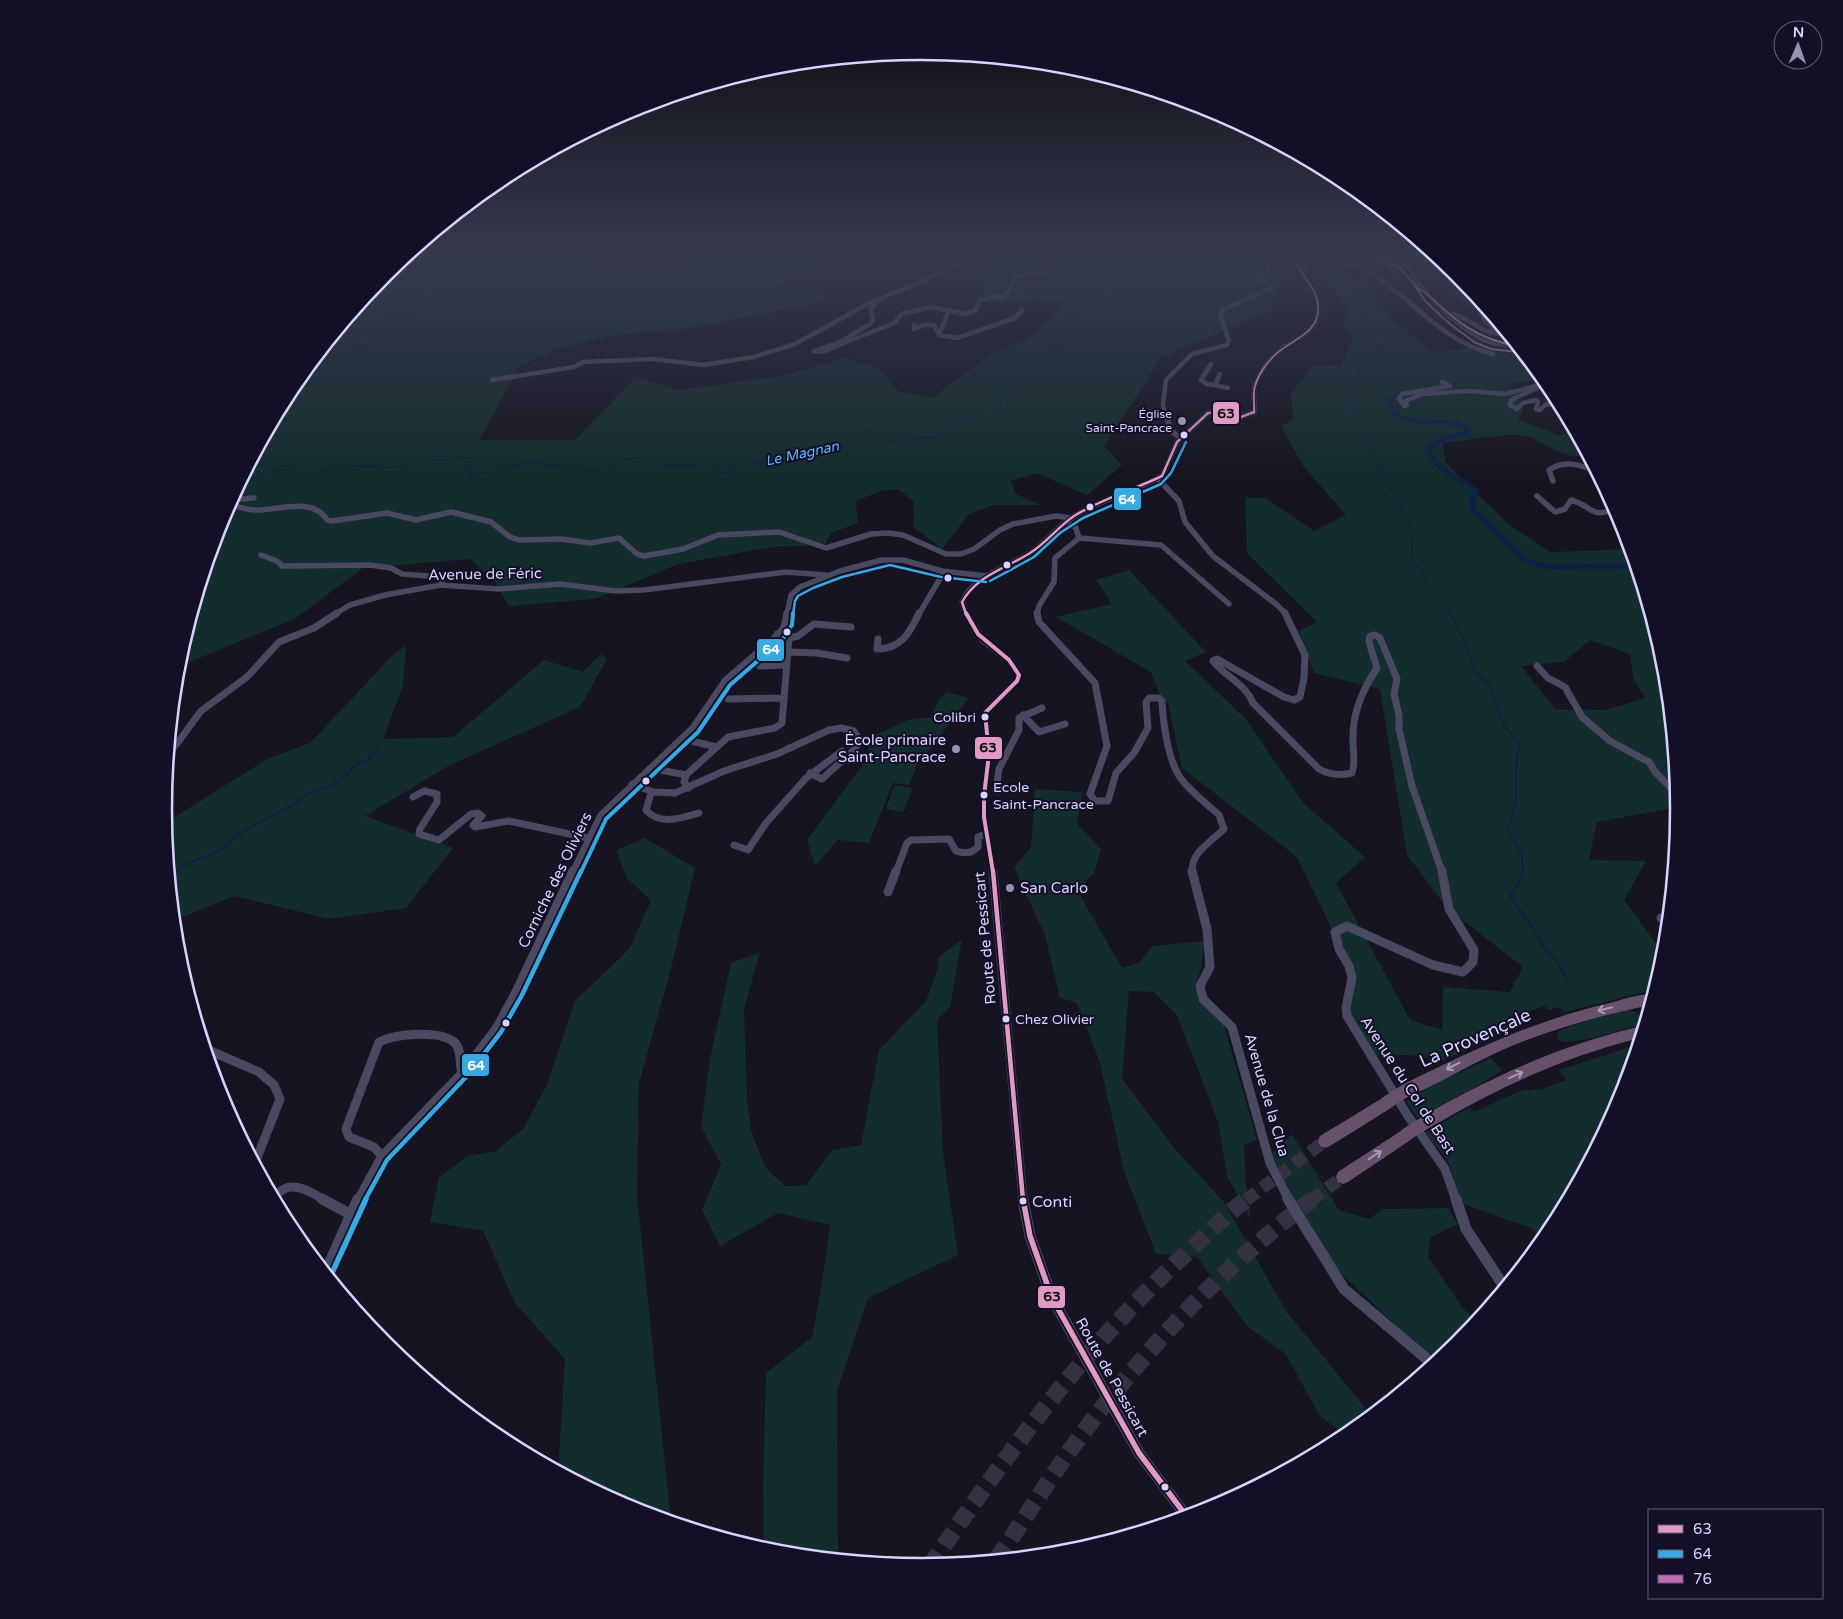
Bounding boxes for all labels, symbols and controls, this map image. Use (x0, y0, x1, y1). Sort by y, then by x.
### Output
north arrow (1773, 20, 1823, 70)
text: N (1793, 24, 1804, 41)
line badge: 63 (1212, 401, 1240, 425)
text: 63 (1217, 405, 1235, 422)
place label: Église Saint-Pancrace (1086, 407, 1172, 435)
marker: Église Saint-Pancrace (1176, 415, 1188, 427)
unlabelled marker (1179, 430, 1189, 440)
water label: Le Magnan (764, 437, 841, 470)
line badge: 64 (1113, 487, 1142, 511)
text: 64 (1118, 491, 1136, 508)
unlabelled marker (1085, 502, 1095, 512)
unlabelled marker (1002, 560, 1012, 570)
street label: Avenue de Féric (428, 564, 542, 584)
unlabelled marker (943, 573, 953, 583)
unlabelled marker (782, 627, 792, 637)
line badge: 64 (756, 638, 785, 662)
text: 64 (762, 641, 780, 658)
place label: Colibri (933, 709, 976, 726)
marker: Colibri (980, 712, 990, 722)
place label: École primaire Saint-Pancrace (838, 731, 946, 766)
line badge: 63 (974, 736, 1003, 760)
text: 63 (979, 739, 997, 756)
marker: École primaire Saint-Pancrace (950, 743, 962, 755)
unlabelled marker (641, 776, 651, 786)
place label: Ecole Saint-Pancrace (993, 779, 1094, 813)
marker: Ecole Saint-Pancrace (979, 790, 989, 800)
street label: Corniche des Oliviers (514, 809, 596, 951)
street label: Route de Pessicart (970, 871, 1000, 1005)
place label: San Carlo (1020, 879, 1088, 897)
marker: San Carlo (1004, 882, 1016, 894)
street label: La Provençale (1416, 1004, 1534, 1072)
one-way arrow (1597, 1005, 1613, 1015)
place label: Chez Olivier (1015, 1011, 1095, 1028)
street label: Avenue du Col de Bast (1357, 1013, 1459, 1157)
marker: Chez Olivier (1001, 1014, 1011, 1024)
unlabelled marker (501, 1018, 511, 1028)
street label: Avenue de la Clua (1241, 1031, 1293, 1159)
line badge: 64 (461, 1053, 490, 1077)
text: 64 (467, 1057, 485, 1074)
one-way arrow (1446, 1062, 1461, 1071)
one-way arrow (1508, 1070, 1523, 1080)
one-way arrow (1367, 1150, 1381, 1160)
place label: Conti (1032, 1192, 1072, 1212)
marker: Conti (1018, 1196, 1028, 1206)
line badge: 63 (1037, 1285, 1066, 1309)
text: 63 (1043, 1288, 1061, 1305)
street label: Route de Pessicart (1072, 1314, 1152, 1440)
unlabelled marker (1160, 1482, 1170, 1492)
legend (1648, 1509, 1823, 1599)
text: 63 (1693, 1520, 1712, 1538)
text: 64 (1693, 1545, 1712, 1563)
text: 76 (1693, 1570, 1712, 1588)

